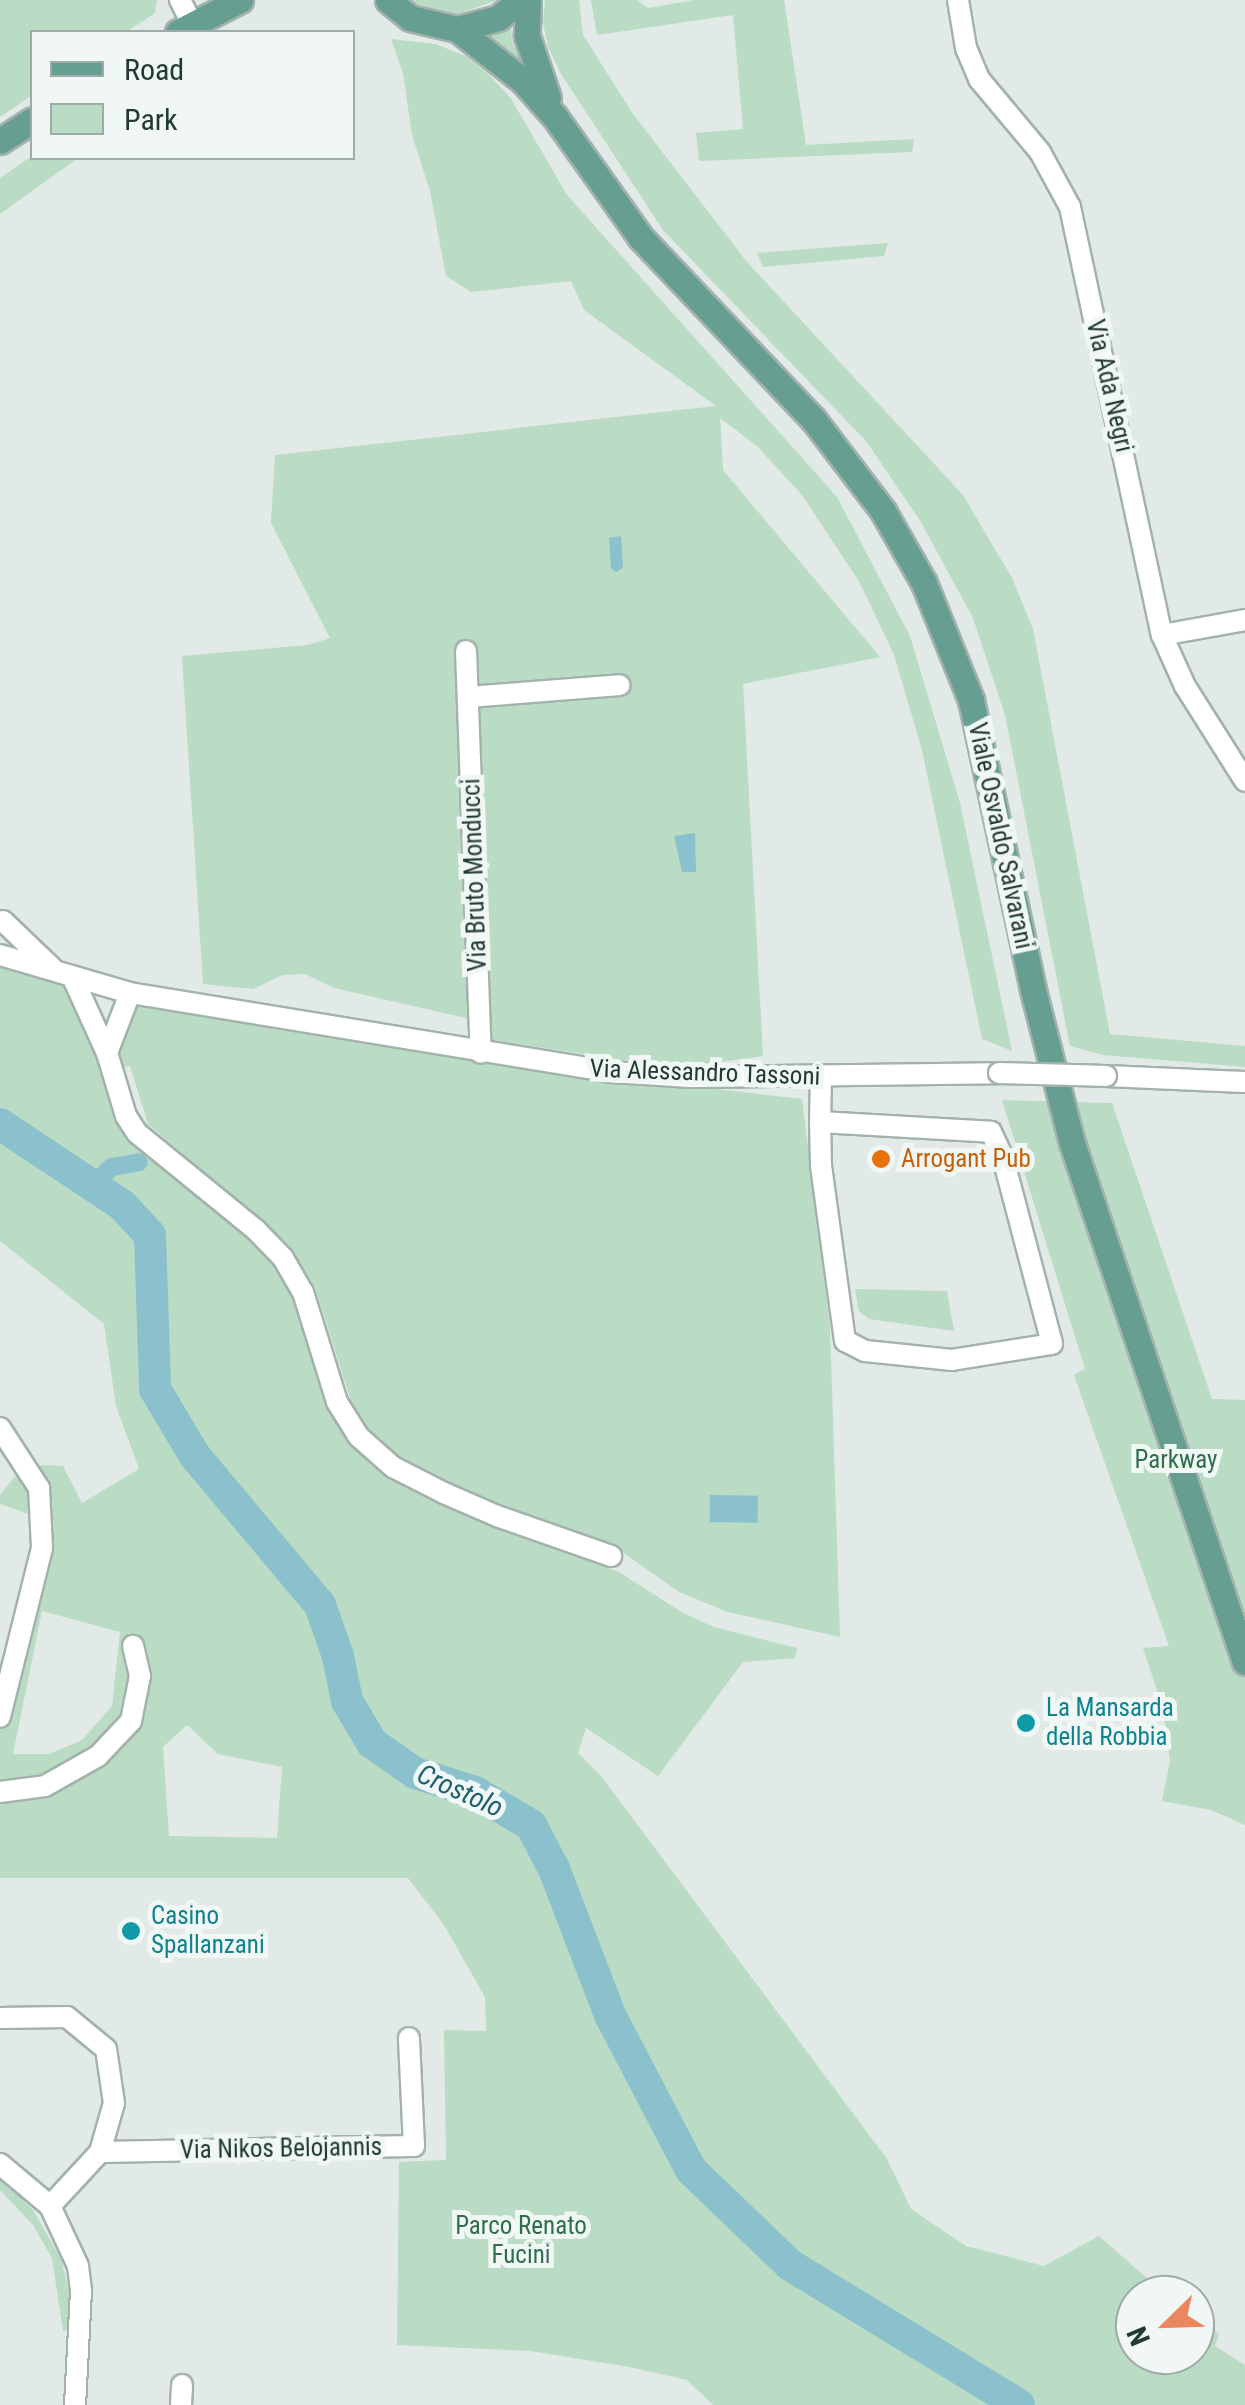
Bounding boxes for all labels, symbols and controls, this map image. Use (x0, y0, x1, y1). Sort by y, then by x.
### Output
legend (30, 30, 355, 160)
text: Road (124, 52, 184, 87)
text: Park (124, 102, 178, 137)
street label: Via Ada Negri (1079, 317, 1139, 455)
street label: Viale Osvaldo Salvarani (961, 720, 1039, 952)
street label: Via Bruto Monducci (457, 778, 493, 972)
street label: Via Alessandro Tassoni (589, 1054, 821, 1092)
place label: Arrogant Pub (901, 1144, 1031, 1174)
marker: Arrogant Pub (870, 1148, 892, 1170)
park label: Parkway (1134, 1445, 1218, 1475)
place label: La Mansarda della Robbia (1046, 1694, 1174, 1753)
marker: La Mansarda della Robbia (1015, 1712, 1037, 1734)
water label: Crostolo (412, 1757, 508, 1825)
place label: Casino Spallanzani (151, 1902, 265, 1961)
marker: Casino Spallanzani (120, 1920, 142, 1942)
street label: Via Nikos Belojannis (180, 2132, 382, 2166)
park label: Parco Renato Fucini (455, 2212, 587, 2271)
north arrow (1115, 2275, 1215, 2375)
text: N (1120, 2322, 1157, 2350)

